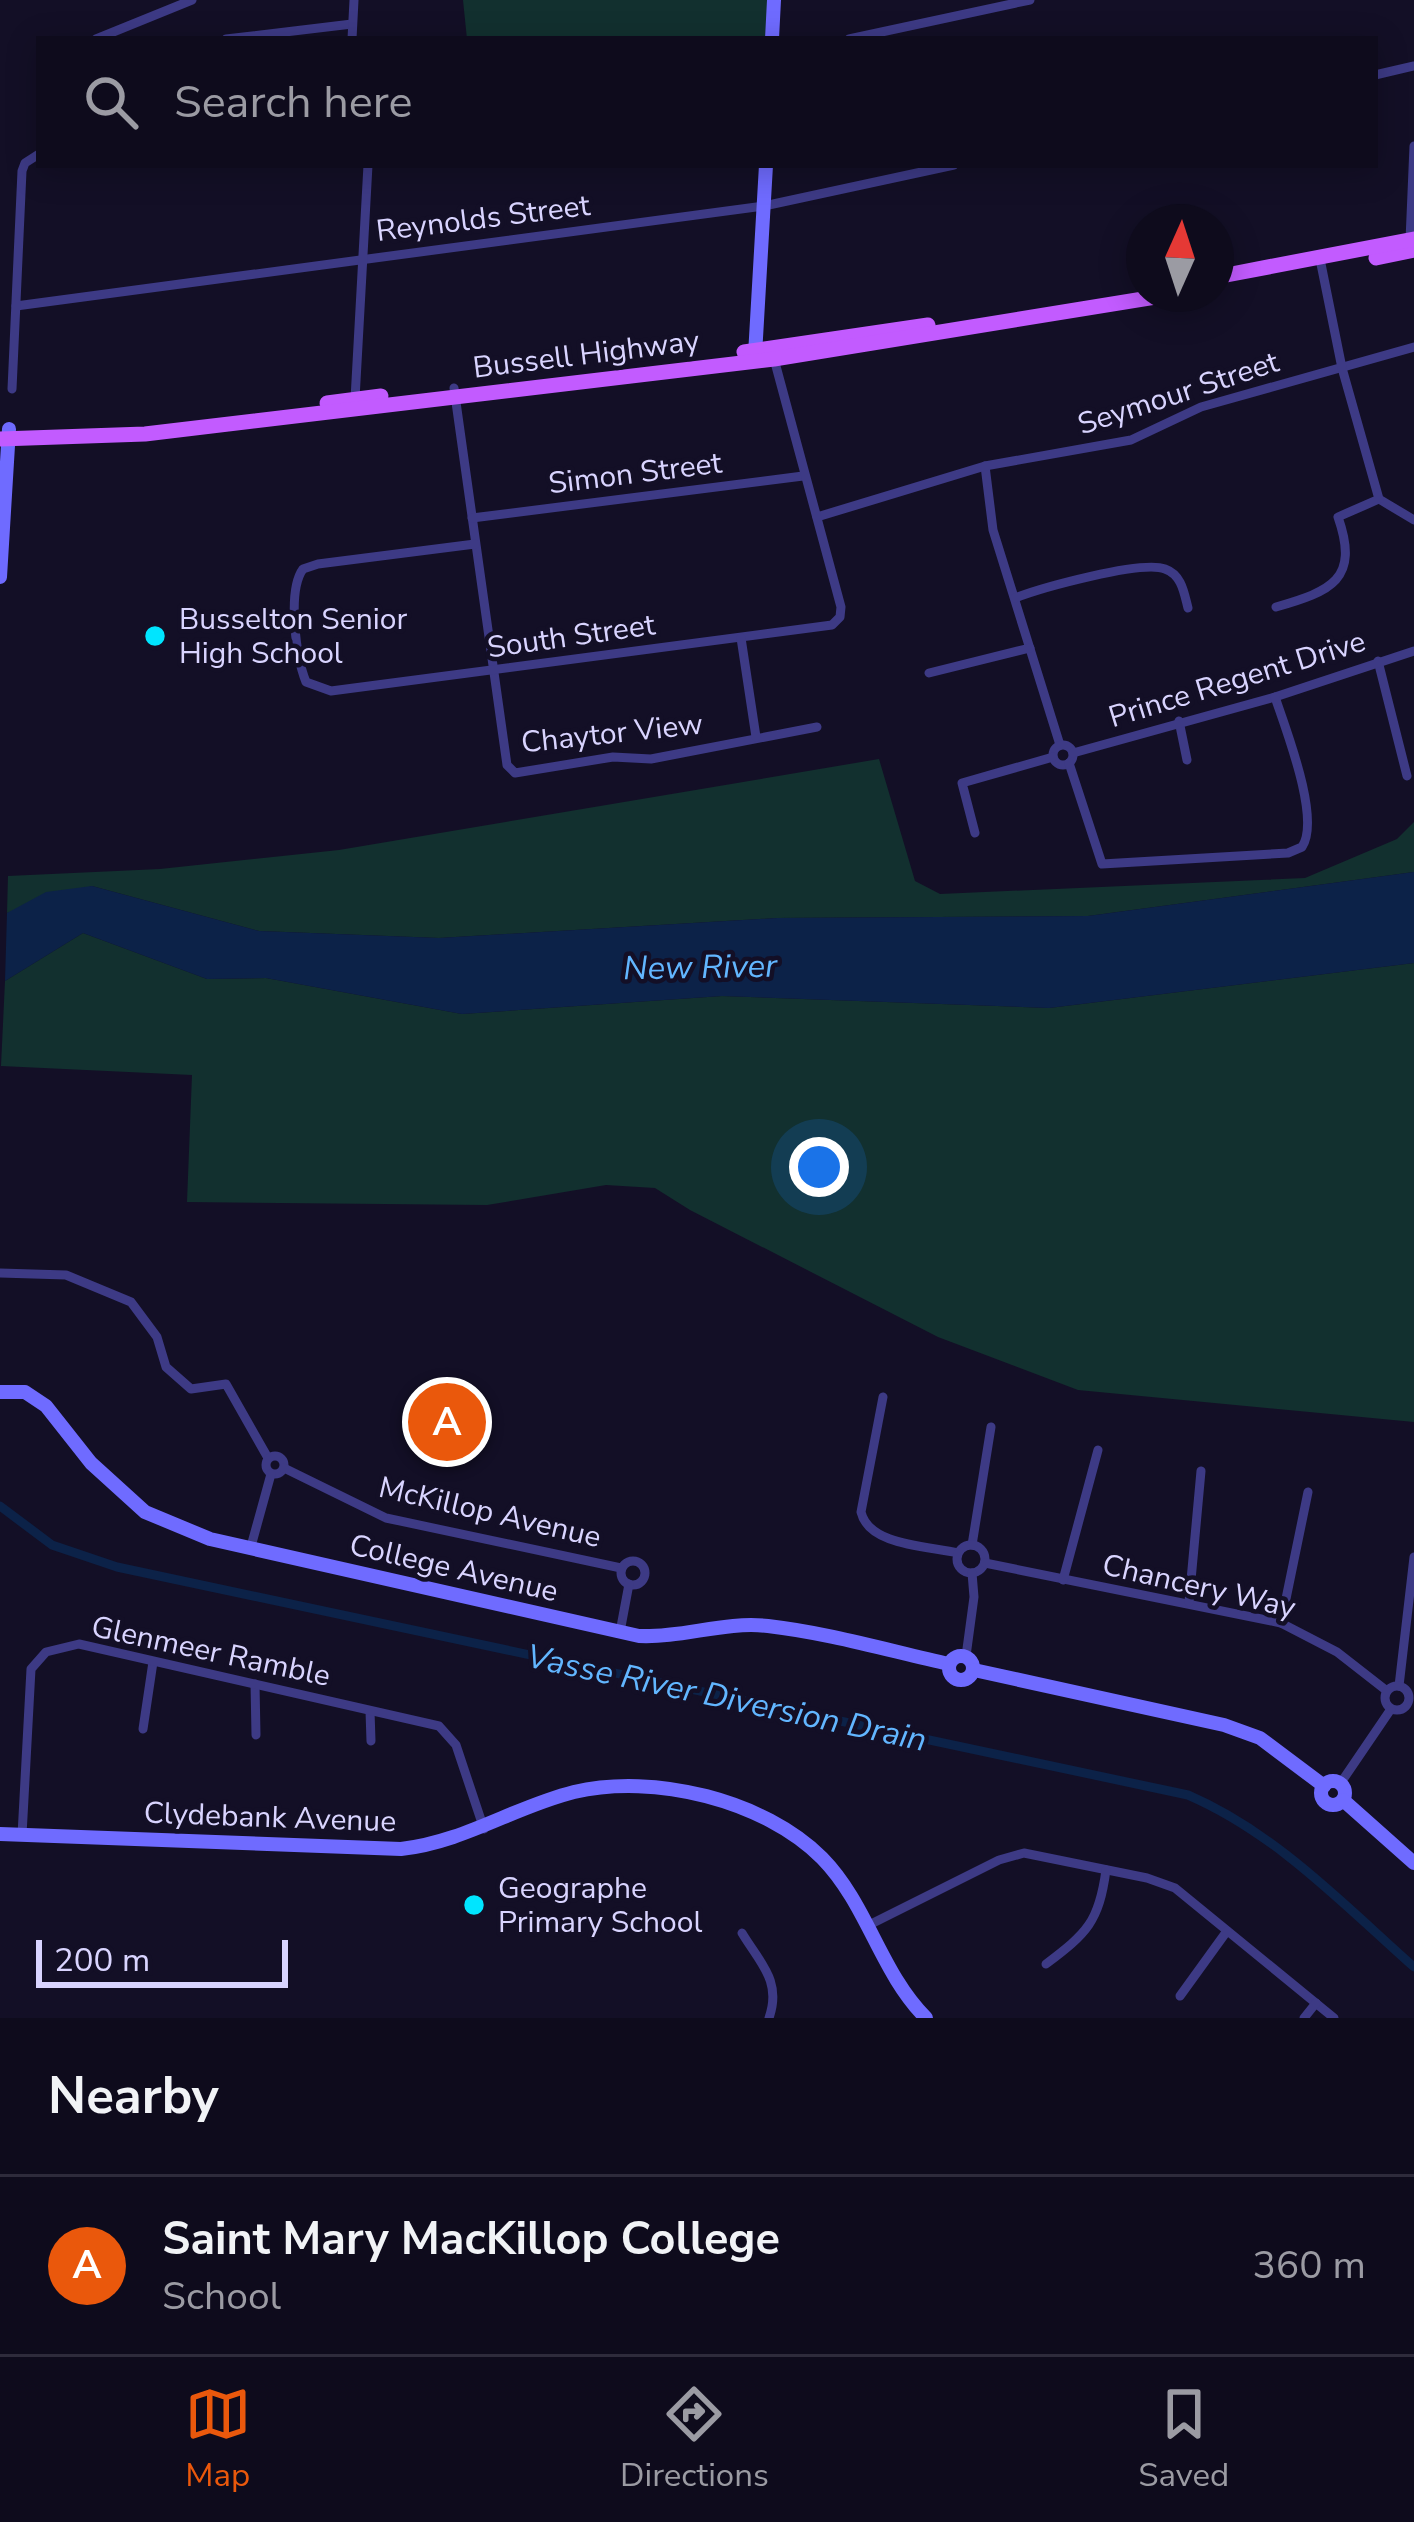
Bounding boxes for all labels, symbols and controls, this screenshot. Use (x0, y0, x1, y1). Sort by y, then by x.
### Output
search box (36, 36, 1378, 168)
icon: search (78, 69, 144, 135)
text: Search here (174, 72, 413, 133)
street label: Reynolds Street (374, 185, 593, 252)
north arrow (1126, 204, 1234, 312)
street label: Bussell Highway (471, 320, 702, 389)
street label: Seymour Street (1072, 342, 1284, 445)
street label: Simon Street (546, 442, 725, 504)
place label: Busselton Senior High School (179, 599, 407, 674)
street label: South Street (485, 604, 658, 669)
street label: Prince Regent Drive (1104, 621, 1370, 738)
marker: Busselton Senior High School (142, 623, 168, 649)
street label: Chaytor View (519, 704, 705, 763)
water label: New River (623, 944, 778, 991)
your location (789, 1137, 849, 1197)
pin: A (408, 1377, 486, 1467)
street label: McKillop Avenue (375, 1467, 605, 1558)
street label: College Avenue (346, 1525, 562, 1612)
street label: Chancery Way (1098, 1544, 1300, 1629)
street label: Glenmeer Ramble (88, 1606, 334, 1697)
water label: Vasse River Diversion Drain (523, 1634, 931, 1763)
street label: Clydebank Avenue (143, 1793, 397, 1842)
place label: Geographe Primary School (498, 1868, 702, 1943)
marker: Geographe Primary School (461, 1892, 487, 1918)
scale bar (36, 1934, 288, 1987)
text: 200 m (54, 1938, 150, 1983)
text: Nearby (48, 2061, 219, 2131)
text: Saint Mary MacKillop College (162, 2209, 780, 2270)
text: A (72, 2239, 102, 2292)
text: 360 m (1252, 2239, 1366, 2292)
text: School (162, 2270, 281, 2323)
tab: Map (185, 2381, 251, 2498)
tab: Directions (620, 2381, 769, 2498)
tab: Saved (1138, 2381, 1229, 2498)

